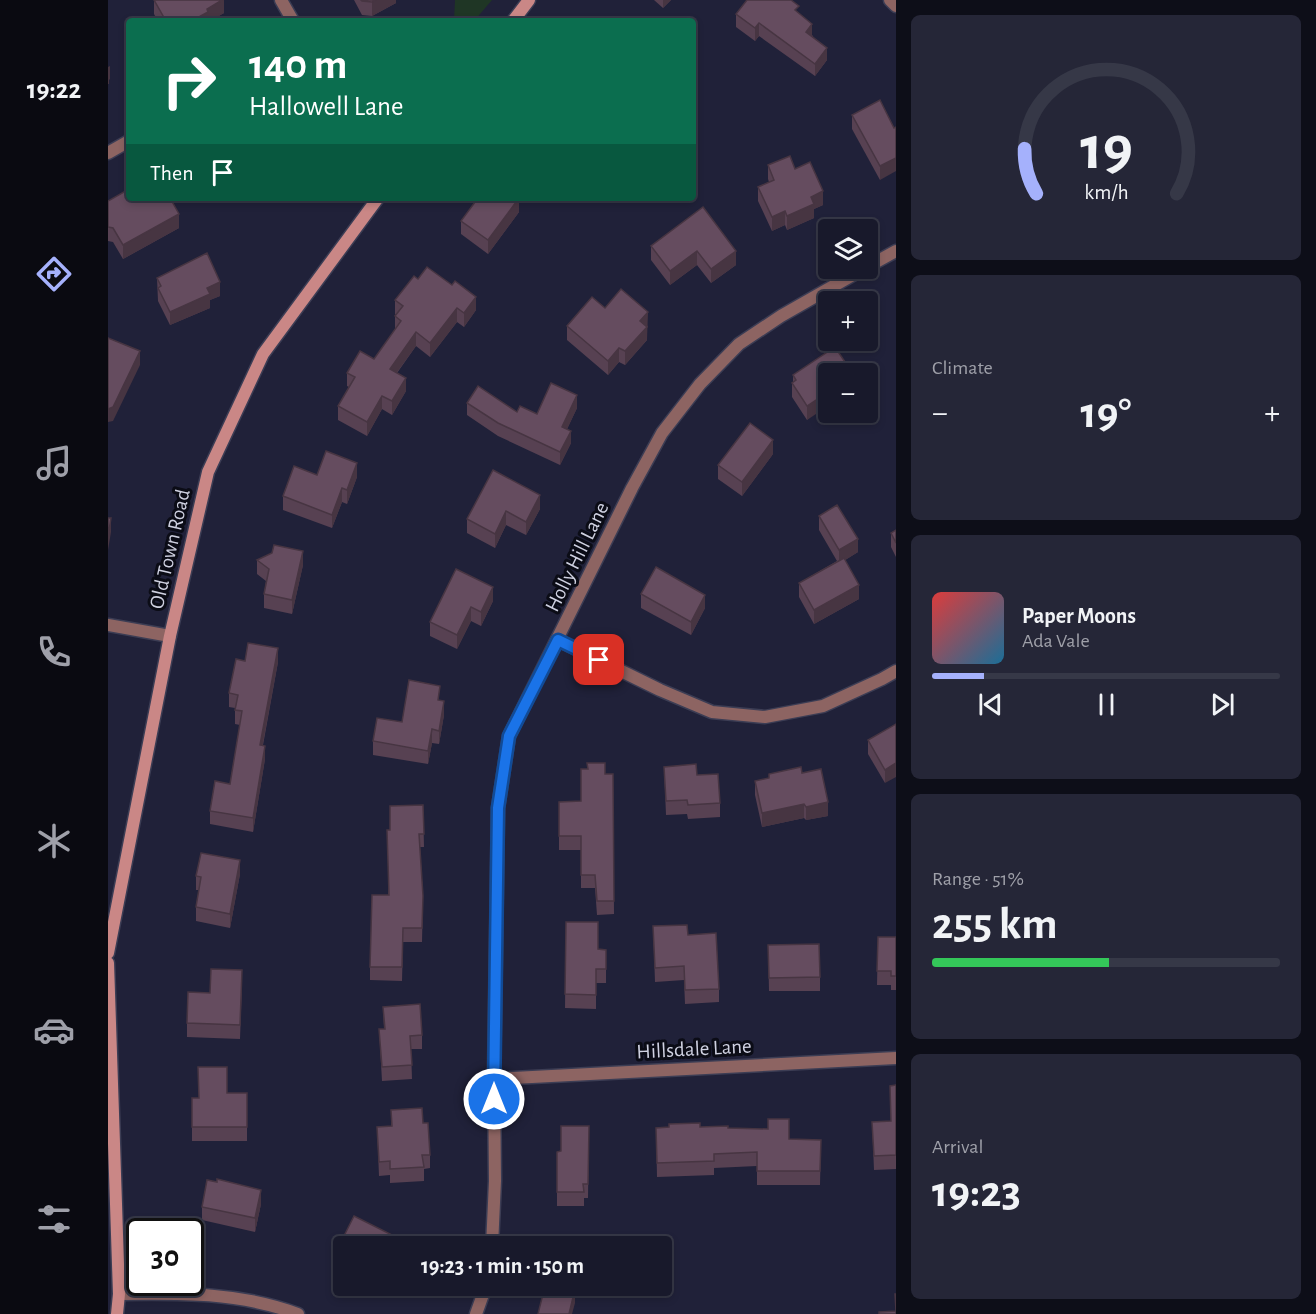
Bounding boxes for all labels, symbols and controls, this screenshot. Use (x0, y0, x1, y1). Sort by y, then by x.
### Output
icon: right (150, 42, 228, 120)
text: 140 m (249, 44, 347, 86)
text: 19:22 (27, 76, 81, 103)
text: Hallowell Lane (249, 93, 404, 120)
text: 19 (1080, 119, 1132, 181)
icon: arrive (206, 156, 239, 189)
text: Then (150, 162, 194, 184)
text: km/h (1084, 183, 1128, 204)
map controls (818, 219, 878, 423)
button: layers (818, 219, 878, 279)
icon: directions (33, 253, 75, 295)
button: + (818, 291, 878, 351)
text: Climate (932, 358, 993, 378)
button: − (818, 363, 878, 423)
text: 19° (1080, 391, 1132, 436)
text: − (932, 397, 948, 430)
text: + (1264, 397, 1280, 430)
icon: music (33, 442, 75, 484)
street label: Old Town Road (146, 487, 194, 611)
street label: Holly Hill Lane (541, 499, 613, 615)
text: Paper Moons (1022, 605, 1136, 627)
icon: phone (33, 631, 75, 673)
text: Ada Vale (1022, 631, 1090, 651)
pin (573, 634, 624, 685)
icon: arrive (582, 643, 615, 676)
icon: previous (974, 688, 1007, 721)
icon: pause (1090, 688, 1123, 721)
icon: next (1206, 688, 1239, 721)
icon: climate (33, 820, 75, 862)
text: Range · 51% (932, 869, 1024, 889)
text: 255 km (932, 902, 1057, 947)
icon: car (33, 1009, 75, 1051)
street label: Hillsdale Lane (636, 1035, 752, 1063)
position arrow (462, 1067, 526, 1131)
text: Arrival (932, 1137, 983, 1157)
text: 19:23 (932, 1170, 1021, 1215)
icon: filters (33, 1198, 75, 1240)
speed limit sign: 30 (126, 1218, 204, 1296)
text: 19:23 · 1 min · 150 m (421, 1255, 584, 1277)

